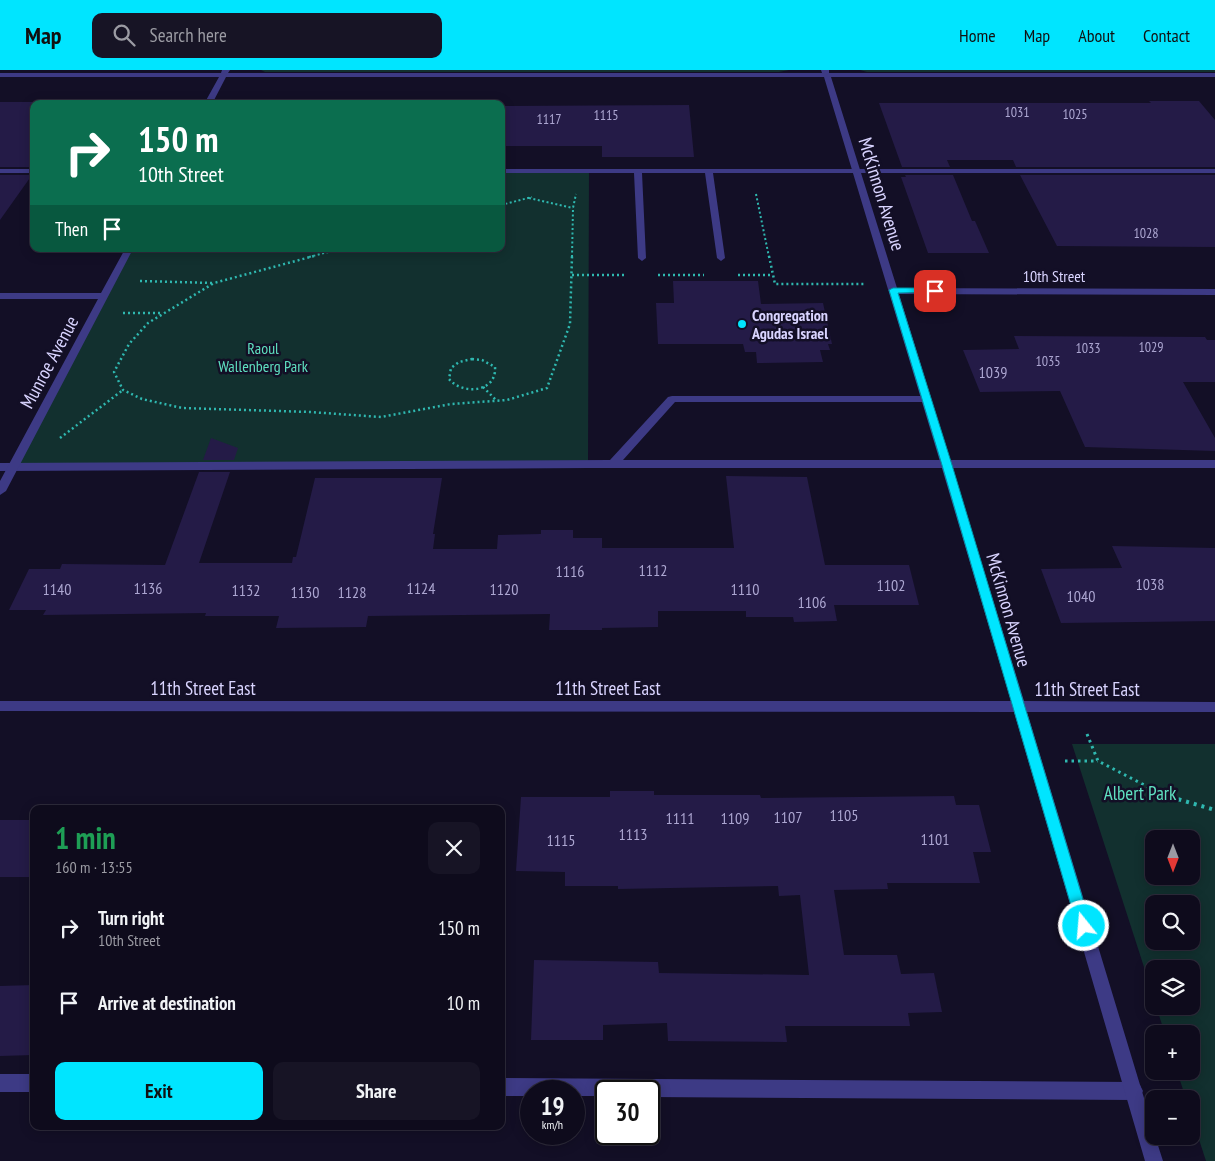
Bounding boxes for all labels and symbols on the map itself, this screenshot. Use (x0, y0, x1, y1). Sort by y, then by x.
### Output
house number: 1031 (1004, 103, 1030, 121)
house number: 1025 (1062, 105, 1088, 123)
house number: 1115 (593, 106, 619, 124)
house number: 1117 (536, 110, 562, 128)
street label: McKinnon Avenue (853, 134, 911, 254)
house number: 1028 (1133, 224, 1159, 242)
street label: 10th Street (1023, 266, 1086, 286)
pin (914, 270, 956, 312)
place label: Congregation Agudas Israel (751, 305, 828, 343)
street label: Munroe Avenue (15, 311, 83, 412)
marker: Congregation Agudas Israel (736, 318, 748, 330)
park label: Raoul Wallenberg Park (218, 338, 309, 376)
house number: 1029 (1138, 338, 1164, 356)
house number: 1033 (1075, 339, 1101, 357)
house number: 1035 (1035, 352, 1061, 370)
house number: 1039 (979, 362, 1007, 382)
street label: McKinnon Avenue (981, 550, 1037, 670)
house number: 1112 (639, 560, 667, 580)
house number: 1116 (556, 561, 584, 581)
house number: 1038 (1136, 574, 1164, 594)
house number: 1102 (877, 575, 905, 595)
house number: 1136 (134, 578, 162, 598)
house number: 1124 (407, 578, 435, 598)
house number: 1140 (43, 579, 71, 599)
house number: 1120 (490, 579, 518, 599)
house number: 1110 (731, 579, 759, 599)
house number: 1132 (232, 580, 260, 600)
house number: 1130 (291, 582, 319, 602)
house number: 1128 (338, 582, 366, 602)
house number: 1040 (1067, 586, 1095, 606)
house number: 1106 (798, 592, 826, 612)
street label: 11th Street East (150, 676, 257, 700)
street label: 11th Street East (555, 676, 662, 700)
street label: 11th Street East (1034, 677, 1141, 701)
park label: Albert Park (1104, 781, 1177, 805)
house number: 1105 (830, 805, 858, 825)
house number: 1107 (774, 807, 802, 827)
house number: 1111 (666, 808, 694, 828)
house number: 1109 (721, 808, 749, 828)
house number: 1113 (619, 824, 647, 844)
house number: 1101 (921, 829, 949, 849)
house number: 1115 (547, 830, 575, 850)
north arrow (1145, 830, 1200, 885)
position arrow (1057, 899, 1109, 951)
speed limit sign: 30 (595, 1080, 660, 1145)

